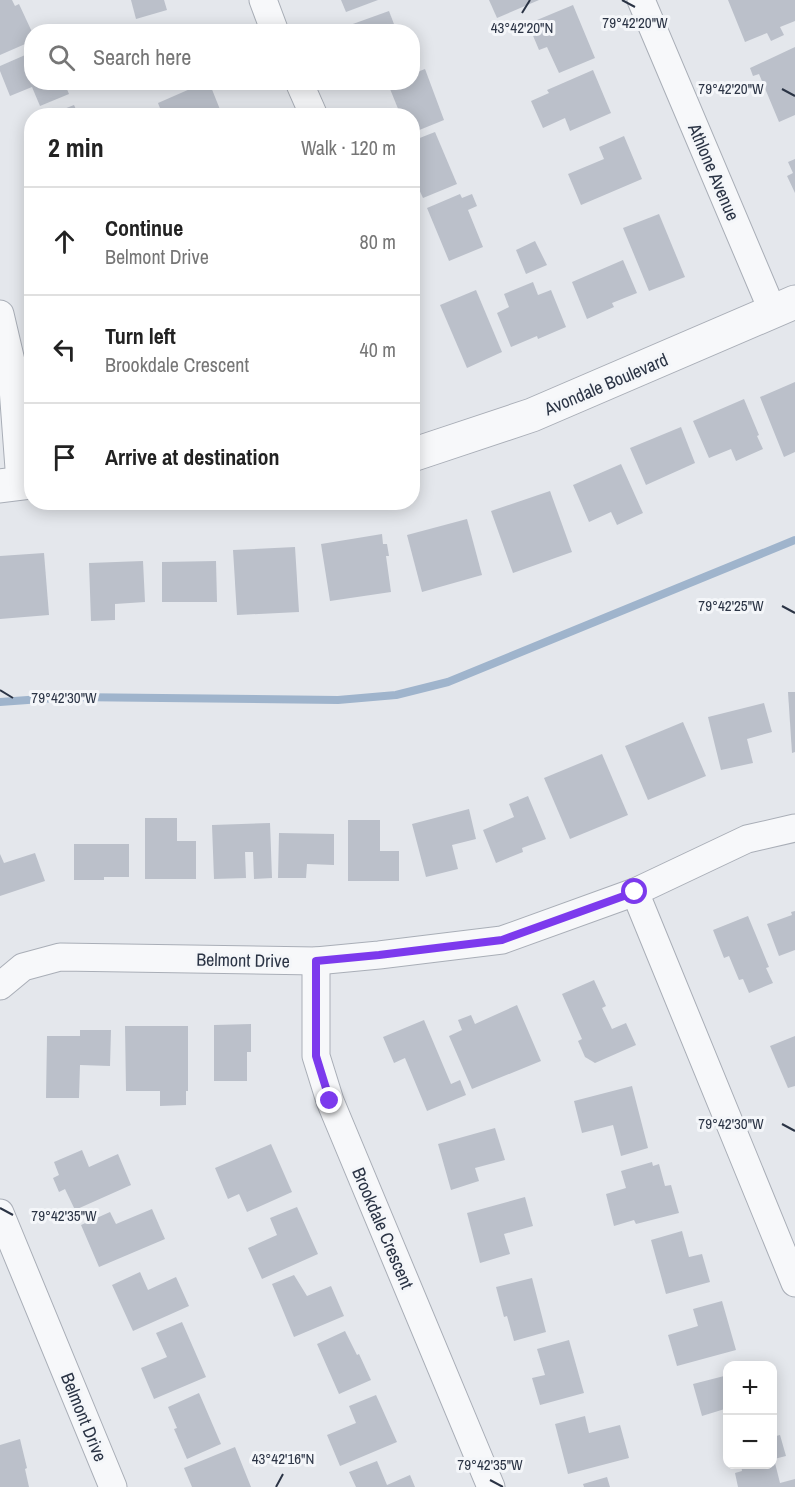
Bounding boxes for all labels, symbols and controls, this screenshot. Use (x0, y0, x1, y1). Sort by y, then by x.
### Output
text: 79°42'20"W (602, 12, 668, 33)
text: 43°42'20"N (491, 17, 553, 38)
search box (24, 24, 420, 90)
icon: search (45, 41, 78, 74)
text: Search here (93, 42, 191, 72)
text: 79°42'20"W (698, 78, 764, 99)
street label: Athlone Avenue (682, 119, 746, 224)
text: 2 min (48, 130, 104, 165)
text: Walk · 120 m (301, 134, 396, 161)
text: Continue (105, 213, 183, 243)
icon: ahead (48, 225, 81, 258)
text: 80 m (360, 228, 396, 255)
text: Belmont Drive (105, 243, 209, 270)
text: Turn left (105, 321, 176, 351)
icon: left (48, 333, 81, 366)
text: 40 m (360, 336, 396, 363)
street label: Avondale Boulevard (540, 347, 672, 422)
text: Brookdale Crescent (105, 351, 249, 378)
icon: arrive (48, 441, 81, 474)
text: Arrive at destination (105, 442, 279, 472)
text: 79°42'25"W (698, 595, 764, 616)
text: 79°42'30"W (31, 687, 97, 708)
route start (621, 878, 647, 904)
street label: Belmont Drive (196, 947, 290, 973)
route end (316, 1087, 342, 1113)
text: 79°42'30"W (698, 1113, 764, 1134)
street label: Brookdale Crescent (346, 1163, 420, 1293)
text: 79°42'35"W (31, 1205, 97, 1226)
map controls (723, 1361, 777, 1469)
button: + (723, 1361, 777, 1415)
street label: Belmont Drive (55, 1369, 113, 1465)
button: − (723, 1415, 777, 1469)
text: 43°42'16"N (252, 1448, 314, 1469)
text: 79°42'35"W (457, 1454, 523, 1475)

